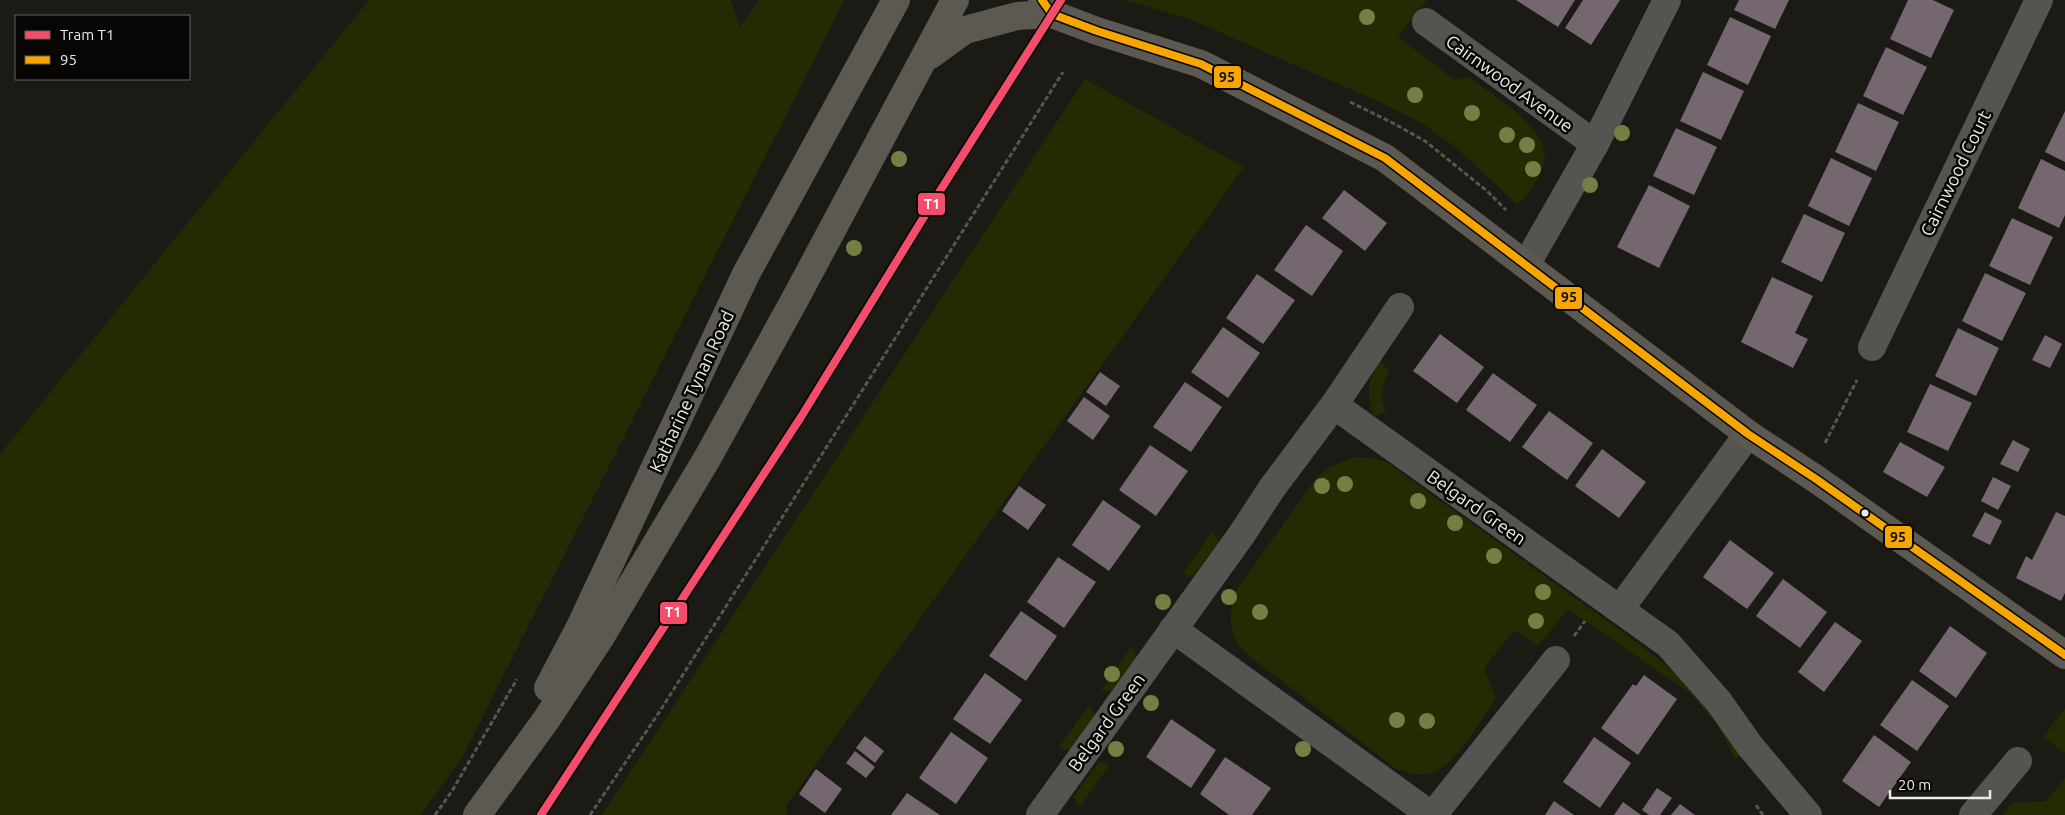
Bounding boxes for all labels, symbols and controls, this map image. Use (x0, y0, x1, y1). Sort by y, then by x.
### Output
legend (15, 15, 190, 80)
text: Tram T1 (60, 26, 114, 43)
street label: Cairnwood Avenue (1443, 30, 1577, 136)
text: 95 (60, 51, 77, 68)
line badge: 95 (1213, 65, 1242, 89)
text: 95 (1219, 69, 1235, 85)
street label: Cairnwood Court (1916, 107, 1994, 239)
line badge: T1 (917, 192, 946, 216)
text: T1 (924, 196, 940, 212)
line badge: 95 (1554, 286, 1583, 310)
text: 95 (1561, 289, 1577, 305)
street label: Katharine Tynan Road (645, 307, 737, 475)
street label: Belgard Green (1424, 466, 1530, 548)
unlabelled marker (1860, 508, 1870, 518)
line badge: 95 (1884, 525, 1913, 549)
text: 95 (1890, 529, 1906, 545)
line badge: T1 (659, 601, 688, 625)
text: T1 (665, 604, 681, 620)
street label: Belgard Green (1064, 669, 1148, 775)
scale bar (1890, 768, 1990, 800)
text: 20 m (1898, 776, 1931, 793)

